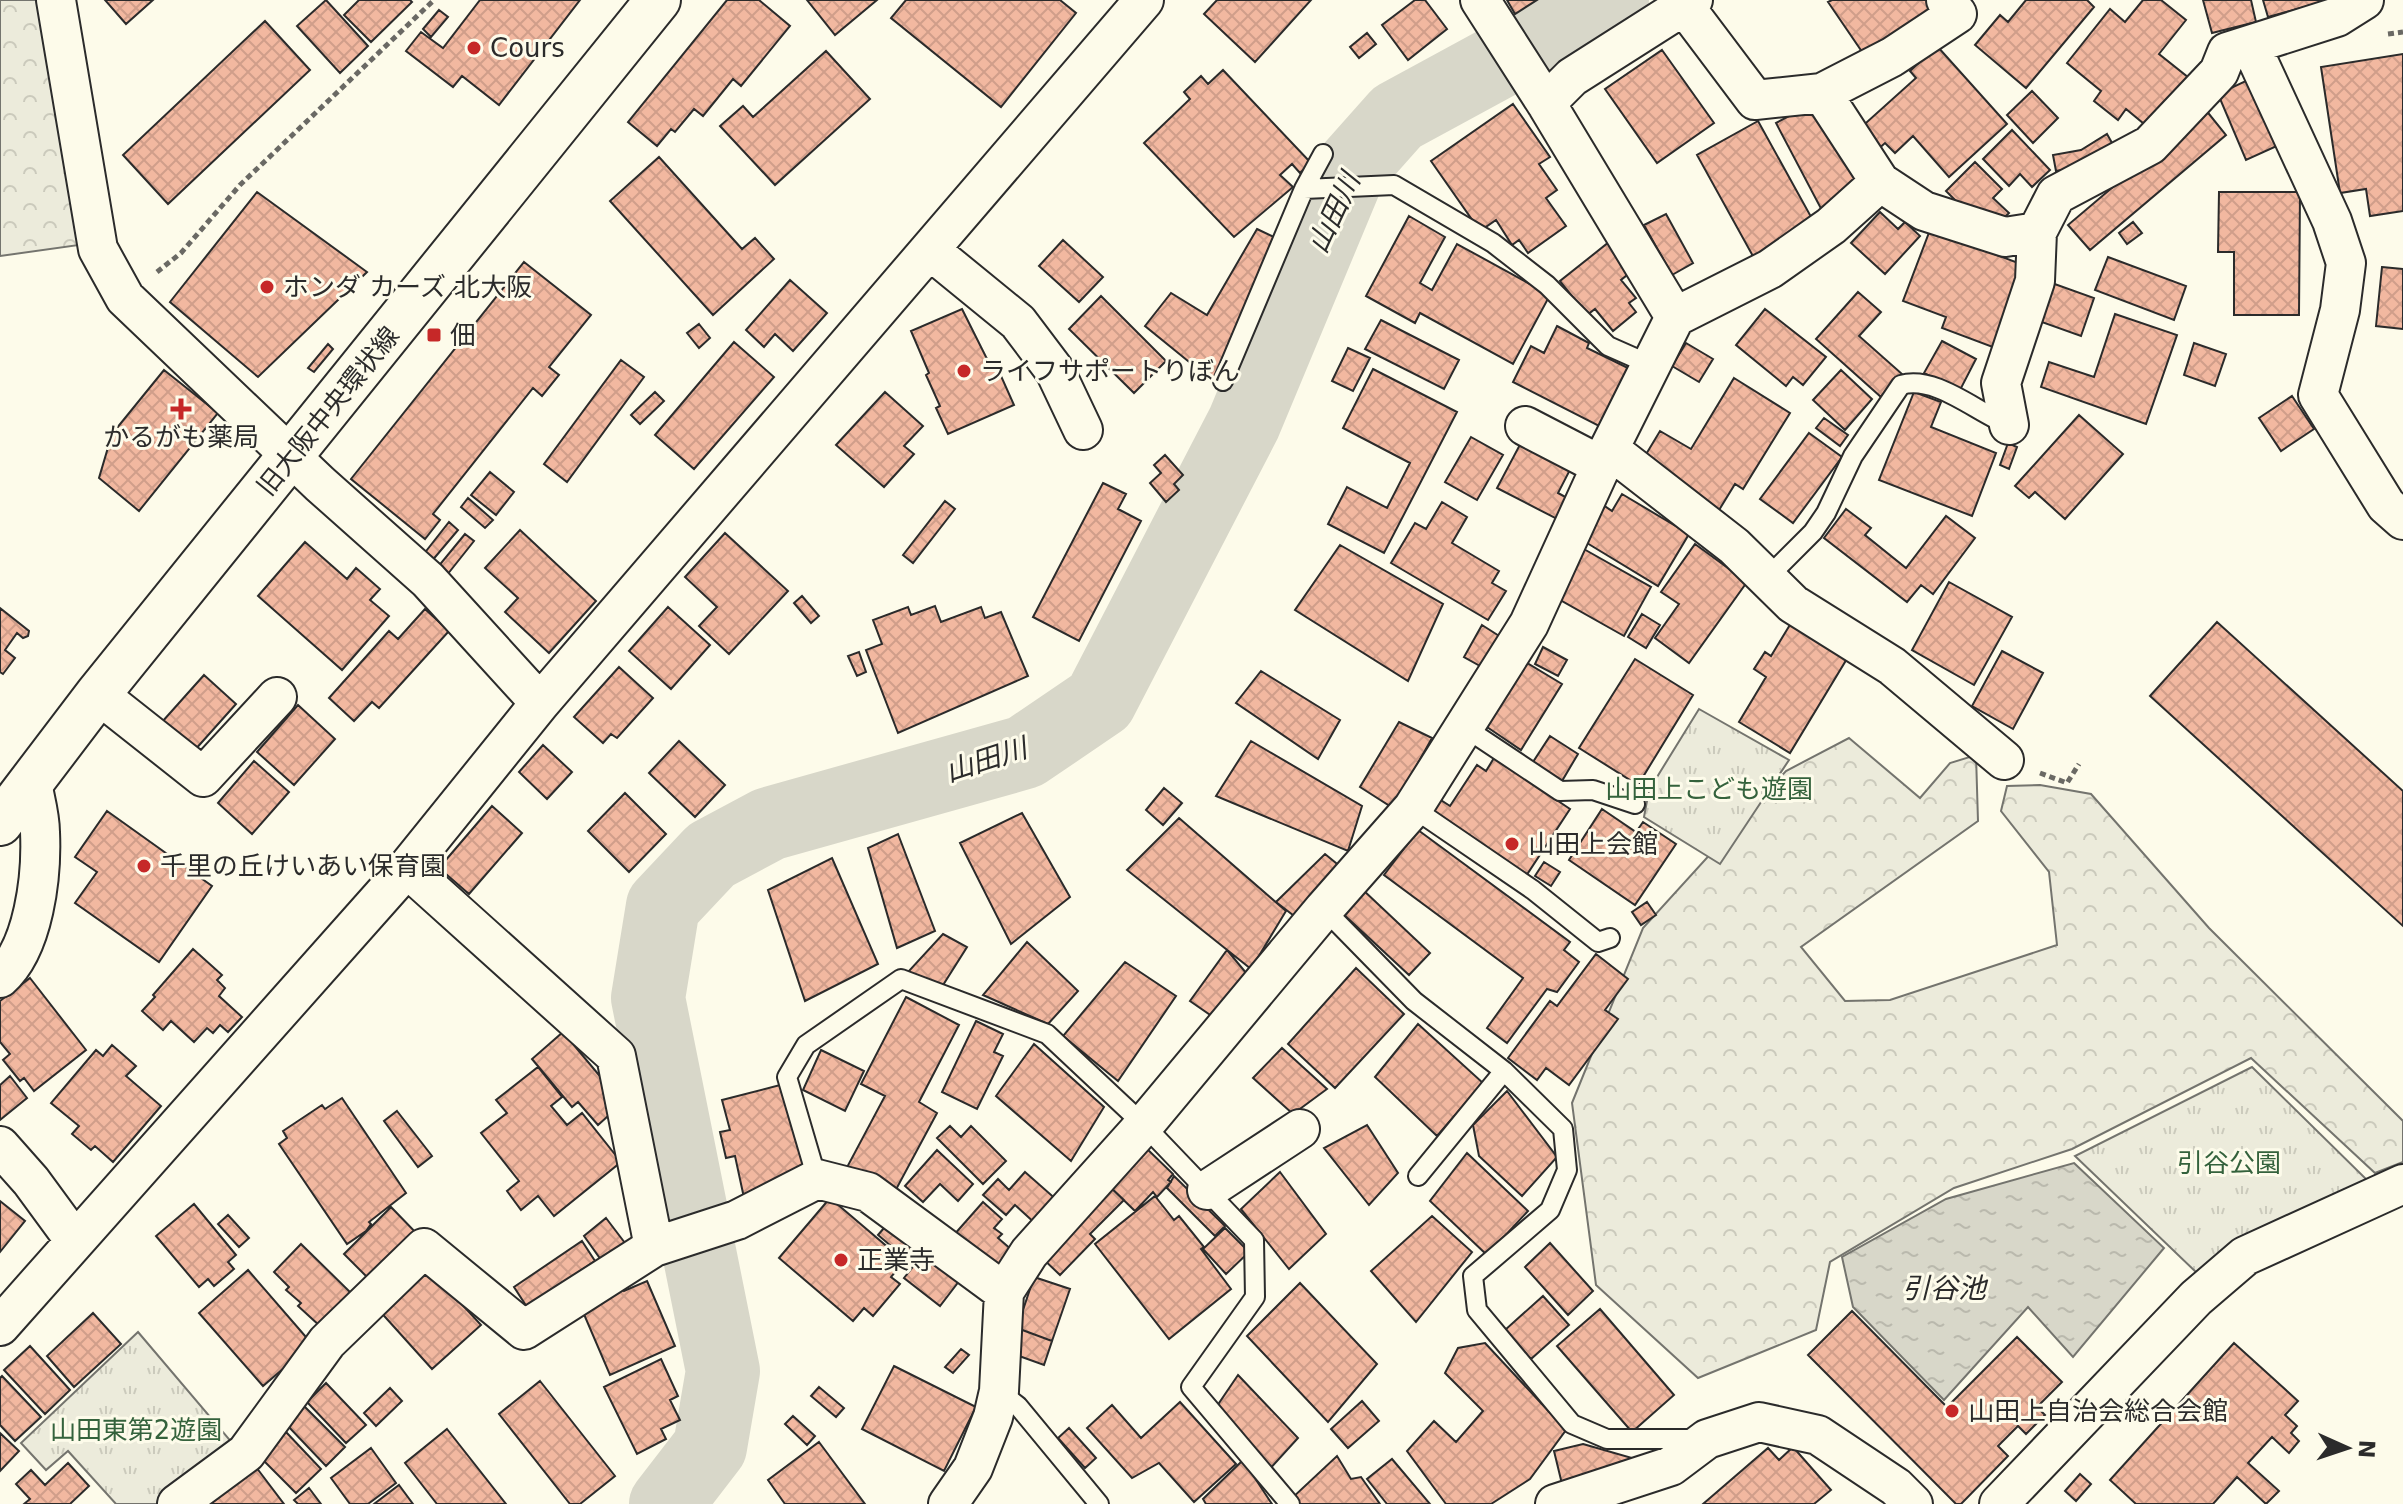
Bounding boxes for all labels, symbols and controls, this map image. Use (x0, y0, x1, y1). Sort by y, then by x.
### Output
place label: Cours (490, 33, 565, 63)
marker: Cours (465, 39, 483, 57)
water label: 山田川 (1301, 165, 1368, 258)
place label: ホンダ カーズ 北大阪 (283, 272, 532, 302)
marker: ホンダ カーズ 北大阪 (258, 278, 276, 296)
place label: 佃 (450, 320, 476, 350)
street label: 旧大阪中央環状線 (251, 321, 405, 501)
marker: 佃 (425, 326, 443, 344)
place label: ライフサポートりぼん (980, 356, 1240, 386)
marker: ライフサポートりぼん (955, 362, 973, 380)
marker: かるがも薬局 (172, 400, 190, 418)
place label: かるがも薬局 (103, 422, 259, 452)
water label: 山田川 (941, 730, 1034, 789)
park label: 山田上こども遊園 (1605, 774, 1813, 804)
place label: 山田上会館 (1528, 829, 1658, 859)
marker: 山田上会館 (1503, 835, 1521, 853)
place label: 千里の丘けいあい保育園 (160, 851, 446, 881)
marker: 千里の丘けいあい保育園 (135, 857, 153, 875)
park label: 引谷公園 (2177, 1148, 2281, 1178)
place label: 正業寺 (857, 1245, 935, 1275)
marker: 正業寺 (832, 1251, 850, 1269)
water label: 引谷池 (1902, 1272, 1989, 1305)
place label: 山田上自治会総合会館 (1968, 1396, 2228, 1426)
marker: 山田上自治会総合会館 (1943, 1402, 1961, 1420)
north arrow (2307, 1408, 2387, 1488)
park label: 山田東第2遊園 (50, 1415, 222, 1445)
text: N (2354, 1439, 2379, 1459)

